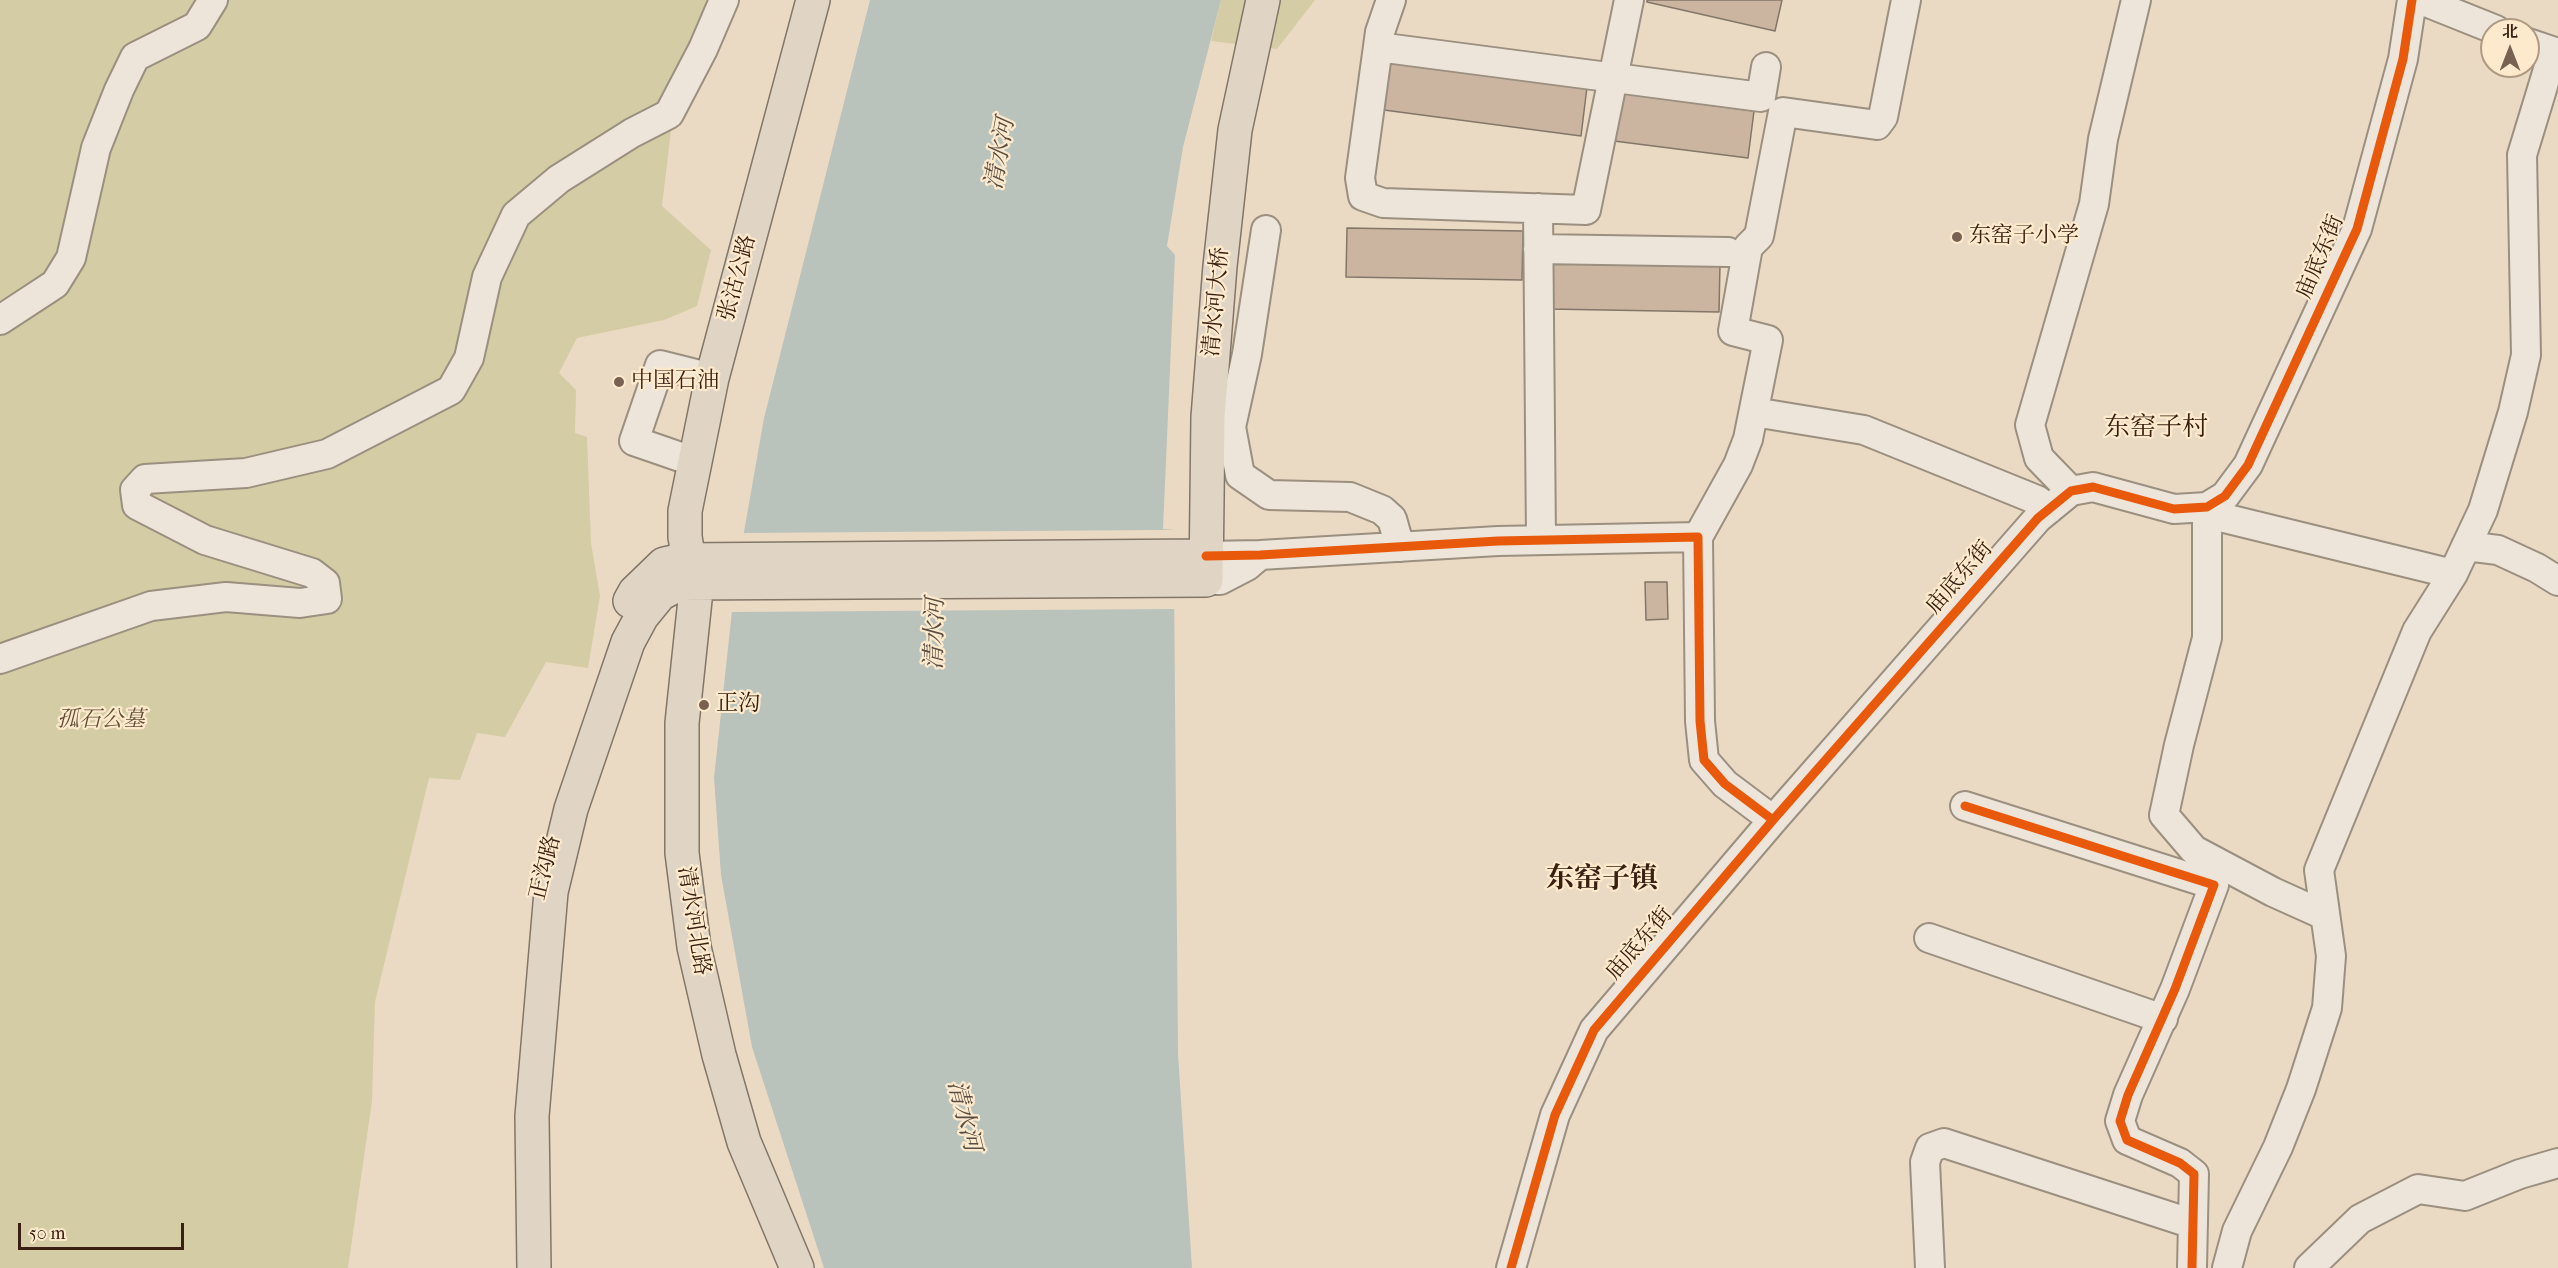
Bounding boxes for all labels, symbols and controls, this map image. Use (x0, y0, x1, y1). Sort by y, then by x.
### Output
north arrow (2480, 18, 2540, 78)
text: 北 (2502, 22, 2518, 41)
water label: 清水河 (981, 116, 1021, 192)
street label: 庙底东街 (2292, 211, 2350, 303)
place label: 东窑子小学 (1969, 224, 2079, 250)
marker: 东窑子小学 (1950, 230, 1964, 244)
street label: 张沽公路 (714, 232, 762, 324)
street label: 清水河大桥 (1199, 246, 1235, 358)
place label: 中国石油 (631, 369, 719, 395)
marker: 中国石油 (612, 375, 626, 389)
district label: 东窑子村 (2104, 413, 2208, 445)
street label: 庙底东街 (1921, 536, 1999, 620)
water label: 清水河 (921, 598, 951, 670)
place label: 正沟 (716, 692, 760, 718)
marker: 正沟 (697, 698, 711, 712)
park label: 孤石公墓 (57, 708, 145, 734)
street label: 正沟路 (525, 833, 567, 903)
district label: 东窑子镇 (1546, 863, 1658, 897)
street label: 清水河北路 (671, 865, 715, 977)
street label: 庙底东街 (1601, 902, 1679, 986)
water label: 清水河 (940, 1078, 986, 1154)
scale bar (21, 1211, 188, 1249)
text: 50 m (29, 1223, 65, 1244)

